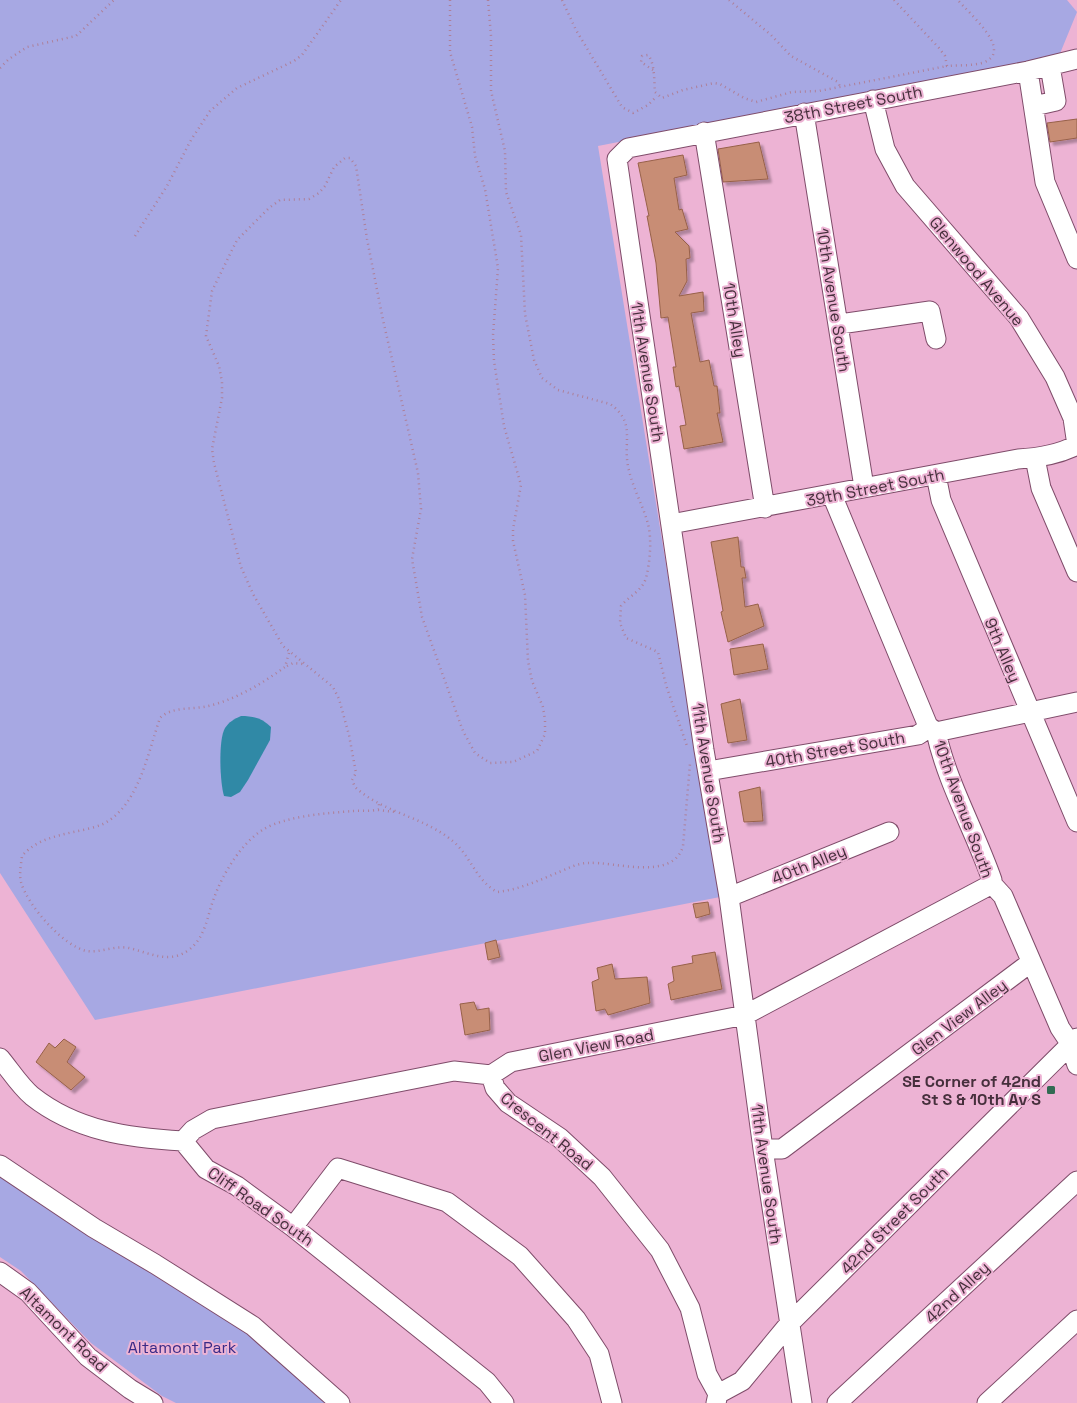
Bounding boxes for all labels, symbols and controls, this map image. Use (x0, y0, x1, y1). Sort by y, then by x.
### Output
street label: 38th Street South (782, 81, 924, 128)
street label: Glenwood Avenue (925, 212, 1029, 330)
street label: 10th Avenue South (812, 227, 855, 373)
street label: 10th Alley (718, 281, 751, 359)
street label: 11th Avenue South (626, 300, 669, 444)
street label: 39th Street South (804, 464, 946, 511)
street label: 9th Alley (980, 615, 1025, 686)
street label: 11th Avenue South (687, 701, 730, 845)
street label: 40th Street South (764, 727, 906, 772)
street label: 10th Avenue South (929, 737, 998, 881)
street label: 40th Alley (769, 840, 850, 889)
street label: Glen View Alley (907, 974, 1011, 1060)
street label: Glen View Road (537, 1024, 656, 1067)
place label: SE Corner of 42nd St S & 10th Av S (902, 1071, 1041, 1110)
marker: SE Corner of 42nd St S & 10th Av S (1045, 1084, 1057, 1096)
street label: Crescent Road (496, 1088, 597, 1175)
street label: 11th Avenue South (746, 1102, 787, 1246)
street label: Cliff Road South (204, 1162, 318, 1251)
street label: 42nd Street South (836, 1162, 953, 1279)
street label: 42nd Alley (921, 1257, 994, 1328)
street label: Altamont Road (15, 1282, 112, 1377)
park label: Altamont Park (128, 1337, 237, 1358)

